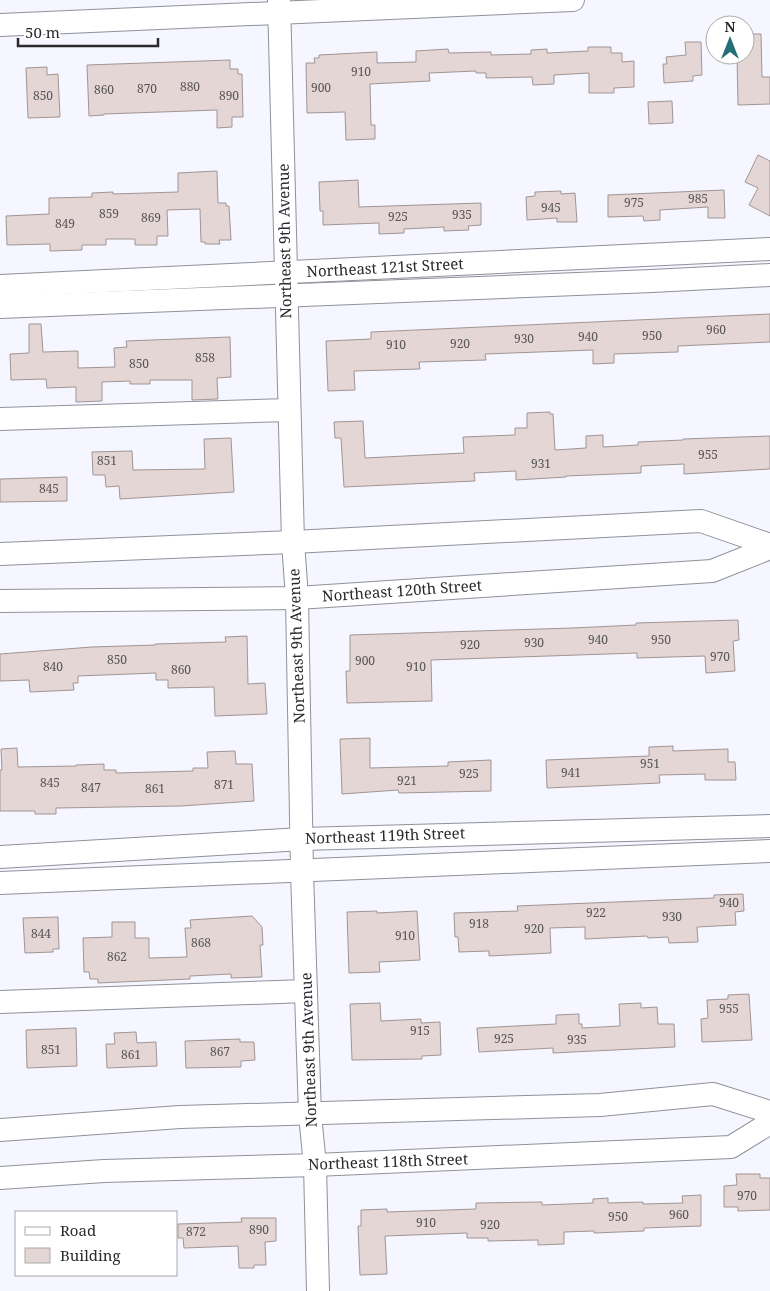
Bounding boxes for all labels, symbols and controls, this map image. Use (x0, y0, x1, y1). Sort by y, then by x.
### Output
scale bar (18, 15, 158, 47)
north arrow (705, 15, 755, 65)
text: N (724, 17, 736, 36)
text: 50 m (25, 22, 60, 42)
house number: 910 (351, 63, 371, 80)
house number: 880 (180, 78, 200, 95)
house number: 900 (311, 79, 331, 96)
house number: 870 (137, 80, 157, 97)
house number: 860 (94, 81, 114, 98)
house number: 850 (33, 87, 53, 104)
house number: 890 (219, 87, 239, 104)
street label: Northeast 9th Avenue (273, 163, 295, 319)
house number: 985 (688, 190, 708, 207)
house number: 975 (624, 194, 644, 211)
house number: 945 (541, 199, 561, 216)
house number: 859 (99, 205, 119, 222)
house number: 935 (452, 206, 472, 223)
house number: 925 (388, 208, 408, 225)
house number: 869 (141, 209, 161, 226)
house number: 849 (55, 215, 75, 232)
street label: Northeast 121st Street (306, 253, 464, 281)
house number: 960 (706, 321, 726, 338)
house number: 950 (642, 327, 662, 344)
house number: 940 (578, 328, 598, 345)
house number: 930 (514, 330, 534, 347)
house number: 920 (450, 335, 470, 352)
house number: 910 (386, 336, 406, 353)
house number: 858 (195, 349, 215, 366)
house number: 850 (129, 355, 149, 372)
house number: 955 (698, 446, 718, 463)
house number: 851 (97, 452, 117, 469)
house number: 931 (531, 455, 551, 472)
house number: 845 (39, 480, 59, 497)
street label: Northeast 9th Avenue (283, 568, 309, 724)
street label: Northeast 120th Street (321, 574, 482, 606)
house number: 940 (588, 631, 608, 648)
house number: 950 (651, 631, 671, 648)
house number: 930 (524, 634, 544, 651)
house number: 920 (460, 636, 480, 653)
house number: 970 (710, 648, 730, 665)
house number: 850 (107, 651, 127, 668)
house number: 900 (355, 652, 375, 669)
house number: 840 (43, 658, 63, 675)
house number: 910 (406, 658, 426, 675)
house number: 860 (171, 661, 191, 678)
house number: 951 (640, 755, 660, 772)
house number: 941 (561, 764, 581, 781)
house number: 925 (459, 765, 479, 782)
house number: 921 (397, 772, 417, 789)
house number: 845 (40, 774, 60, 791)
house number: 871 (214, 776, 234, 793)
house number: 847 (81, 779, 101, 796)
house number: 861 (145, 780, 165, 797)
street label: Northeast 119th Street (305, 822, 465, 848)
house number: 940 (719, 894, 739, 911)
house number: 922 (586, 904, 606, 921)
house number: 930 (662, 908, 682, 925)
house number: 918 (469, 915, 489, 932)
house number: 920 (524, 920, 544, 937)
house number: 844 (31, 925, 51, 942)
house number: 910 (395, 927, 415, 944)
house number: 868 (191, 934, 211, 951)
house number: 862 (107, 948, 127, 965)
street label: Northeast 9th Avenue (295, 972, 321, 1128)
house number: 955 (719, 1000, 739, 1017)
house number: 915 (410, 1022, 430, 1039)
house number: 925 (494, 1030, 514, 1047)
house number: 935 (567, 1031, 587, 1048)
house number: 851 (41, 1041, 61, 1058)
house number: 867 (210, 1043, 230, 1060)
house number: 861 (121, 1046, 141, 1063)
street label: Northeast 118th Street (308, 1148, 468, 1174)
house number: 970 (737, 1187, 757, 1204)
house number: 960 (669, 1206, 689, 1223)
house number: 950 (608, 1208, 628, 1225)
legend (15, 1211, 178, 1276)
house number: 910 (416, 1214, 436, 1231)
house number: 920 (480, 1216, 500, 1233)
text: Road (60, 1220, 96, 1240)
house number: 890 (249, 1221, 269, 1238)
house number: 872 (186, 1223, 206, 1240)
text: Building (60, 1245, 121, 1265)

